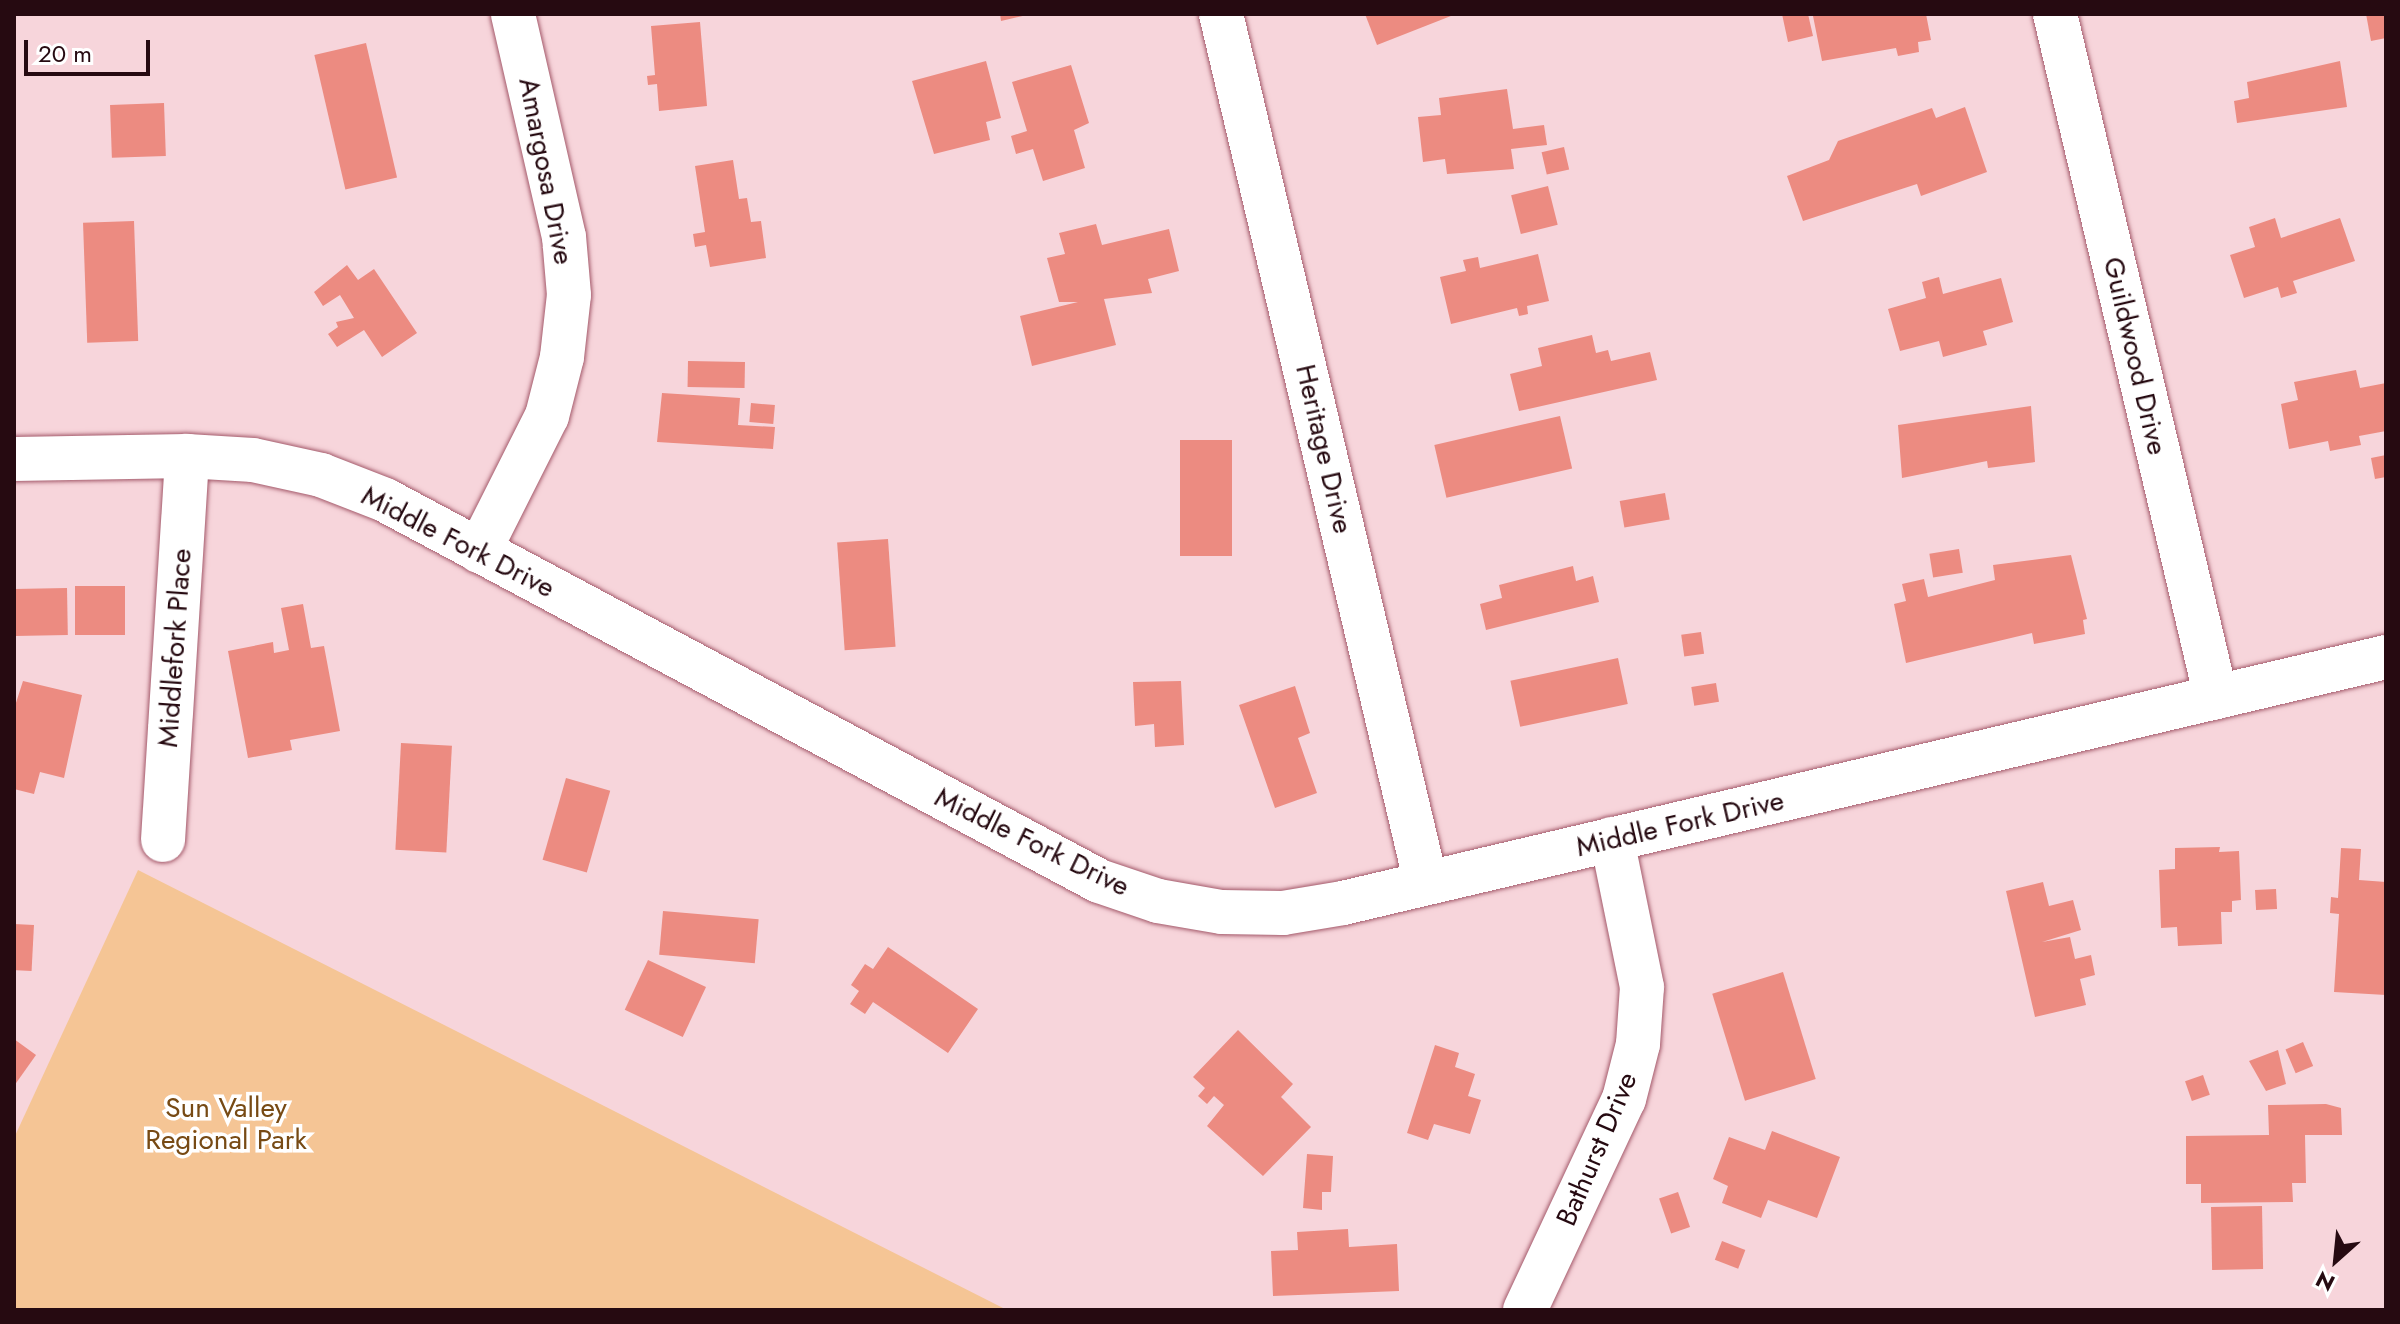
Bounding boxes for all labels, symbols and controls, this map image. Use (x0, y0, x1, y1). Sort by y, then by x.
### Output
scale bar (28, 24, 154, 74)
text: 20 m (38, 36, 92, 71)
street label: Amargosa Drive (511, 75, 581, 267)
street label: Guildwood Drive (2096, 254, 2174, 458)
street label: Heritage Drive (1288, 361, 1360, 537)
street label: Middle Fork Drive (356, 479, 560, 605)
street label: Middlefork Place (151, 547, 199, 749)
street label: Middle Fork Drive (929, 780, 1135, 904)
street label: Middle Fork Drive (1573, 784, 1787, 864)
street label: Bathurst Drive (1550, 1067, 1644, 1231)
park label: Sun Valley Regional Park (145, 1091, 307, 1157)
north arrow (2296, 1220, 2376, 1300)
text: N (2310, 1263, 2340, 1300)

